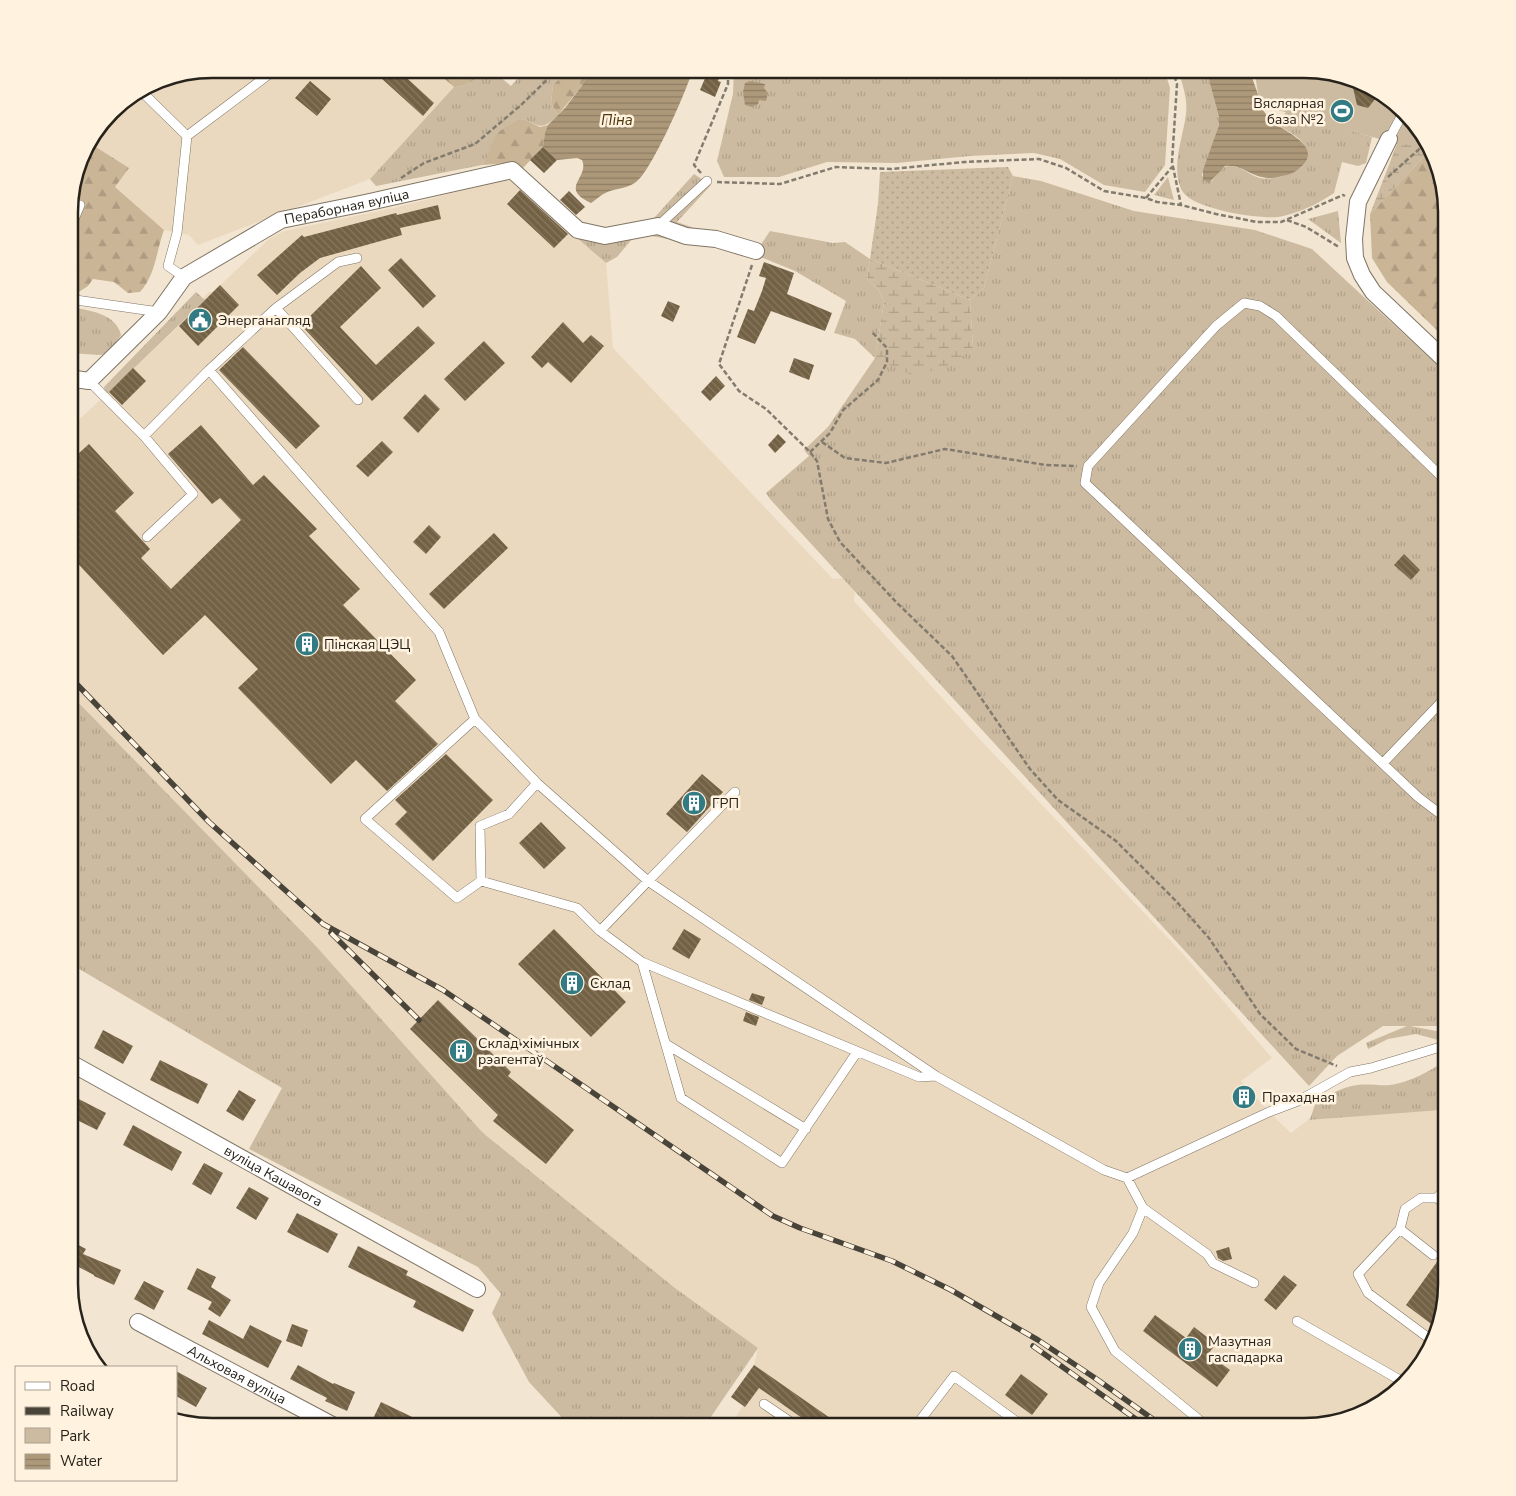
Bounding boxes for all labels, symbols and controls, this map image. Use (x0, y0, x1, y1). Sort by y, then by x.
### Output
place label: Вяслярная база №2 (1253, 94, 1324, 129)
sports icon: Вяслярная база №2 (1329, 98, 1355, 124)
water label: Піна (601, 110, 633, 130)
street label: Пераборная вуліца (282, 184, 411, 229)
public building icon: Энерганагляд (187, 307, 213, 333)
place label: Энерганагляд (218, 311, 311, 330)
building icon: Пінская ЦЭЦ (294, 631, 320, 657)
place label: Пінская ЦЭЦ (324, 635, 410, 654)
building icon: ГРП (681, 790, 707, 816)
place label: ГРП (712, 794, 739, 813)
building icon: Склад (559, 970, 585, 996)
place label: Склад (590, 974, 631, 993)
place label: Склад хімічных рэагентаў (478, 1034, 580, 1069)
building icon: Склад хімічных рэагентаў (448, 1038, 474, 1064)
building icon: Прахадная (1231, 1084, 1257, 1110)
place label: Прахадная (1262, 1088, 1335, 1107)
street label: вуліца Кашавога (221, 1141, 326, 1211)
place label: Мазутная гаспадарка (1208, 1332, 1283, 1367)
building icon: Мазутная гаспадарка (1177, 1336, 1203, 1362)
street label: Альховая вуліца (184, 1340, 290, 1409)
legend (15, 1366, 178, 1481)
text: Road (60, 1376, 95, 1396)
text: Railway (60, 1401, 114, 1421)
text: Park (60, 1426, 90, 1446)
text: Water (60, 1451, 103, 1471)

